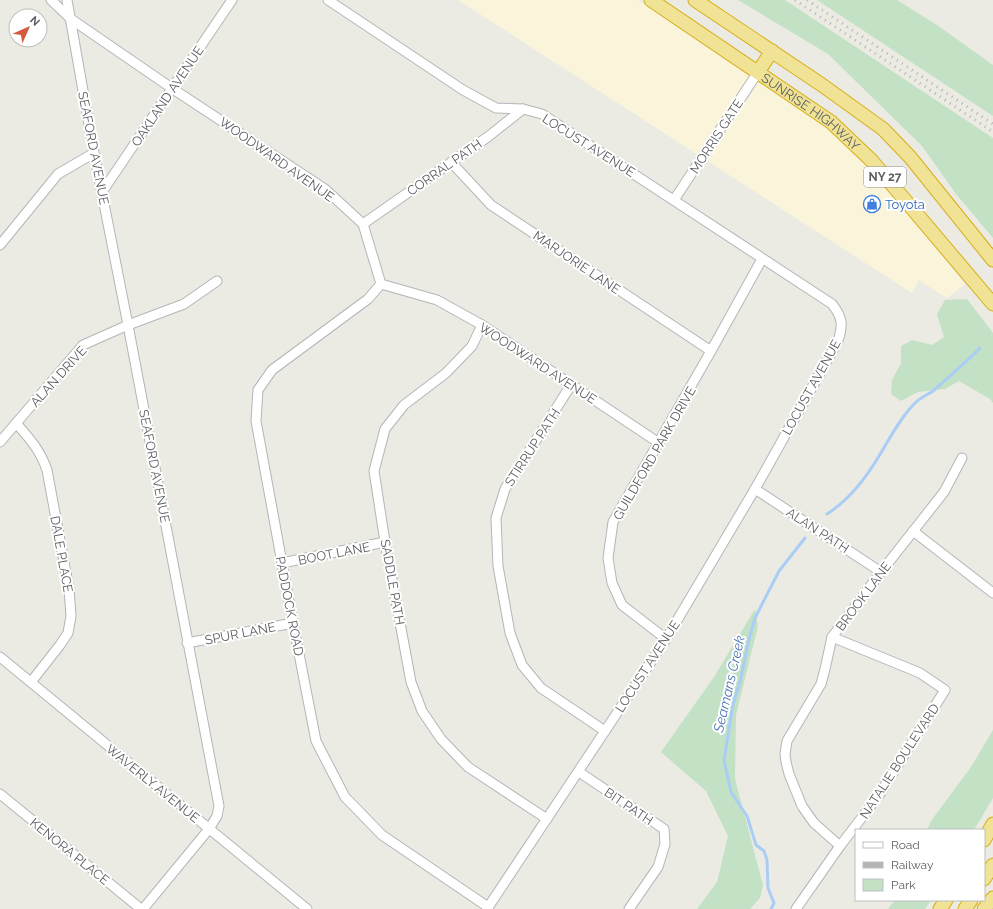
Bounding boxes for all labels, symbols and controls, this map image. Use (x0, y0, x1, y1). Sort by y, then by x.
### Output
north arrow (8, 8, 48, 48)
text: N (27, 14, 42, 29)
street label: OAKLAND AVENUE (128, 43, 207, 149)
street label: SUNRISE HIGHWAY (758, 70, 863, 154)
street label: SEAFORD AVENUE (75, 90, 112, 206)
street label: MORRIS GATE (687, 96, 746, 176)
street label: LOCUST AVENUE (540, 111, 638, 180)
street label: WOODWARD AVENUE (216, 114, 337, 205)
street label: CORRAL PATH (404, 136, 485, 199)
road number: NY 27 (864, 167, 906, 187)
shop icon: Toyota (862, 194, 882, 214)
place label: Toyota (885, 197, 925, 212)
street label: MARJORIE LANE (530, 228, 623, 297)
street label: WOODWARD AVENUE (476, 320, 599, 407)
street label: LOCUST AVENUE (779, 337, 844, 437)
street label: ALAN DRIVE (27, 343, 90, 410)
street label: GUILDFORD PARK DRIVE (610, 384, 699, 523)
street label: STIRRUP PATH (502, 406, 563, 489)
street label: SEAFORD AVENUE (136, 408, 173, 524)
street label: ALAN PATH (784, 505, 852, 556)
street label: DALE PLACE (47, 515, 76, 594)
street label: SADDLE PATH (378, 538, 407, 626)
street label: BOOT LANE (297, 539, 371, 568)
street label: PADDOCK ROAD (273, 555, 307, 657)
street label: BROOK LANE (833, 559, 894, 634)
street label: LOCUST AVENUE (612, 617, 683, 715)
street label: SPUR LANE (203, 619, 277, 648)
water label: Seamans Creek (710, 634, 748, 735)
street label: NATALIE BOULEVARD (857, 701, 942, 822)
street label: WAVERLY AVENUE (103, 741, 202, 826)
street label: BIT PATH (601, 785, 656, 828)
street label: KENORA PLACE (27, 815, 112, 888)
legend (855, 829, 985, 901)
text: Road (891, 838, 920, 852)
text: Railway (891, 858, 934, 872)
text: Park (891, 878, 916, 892)

